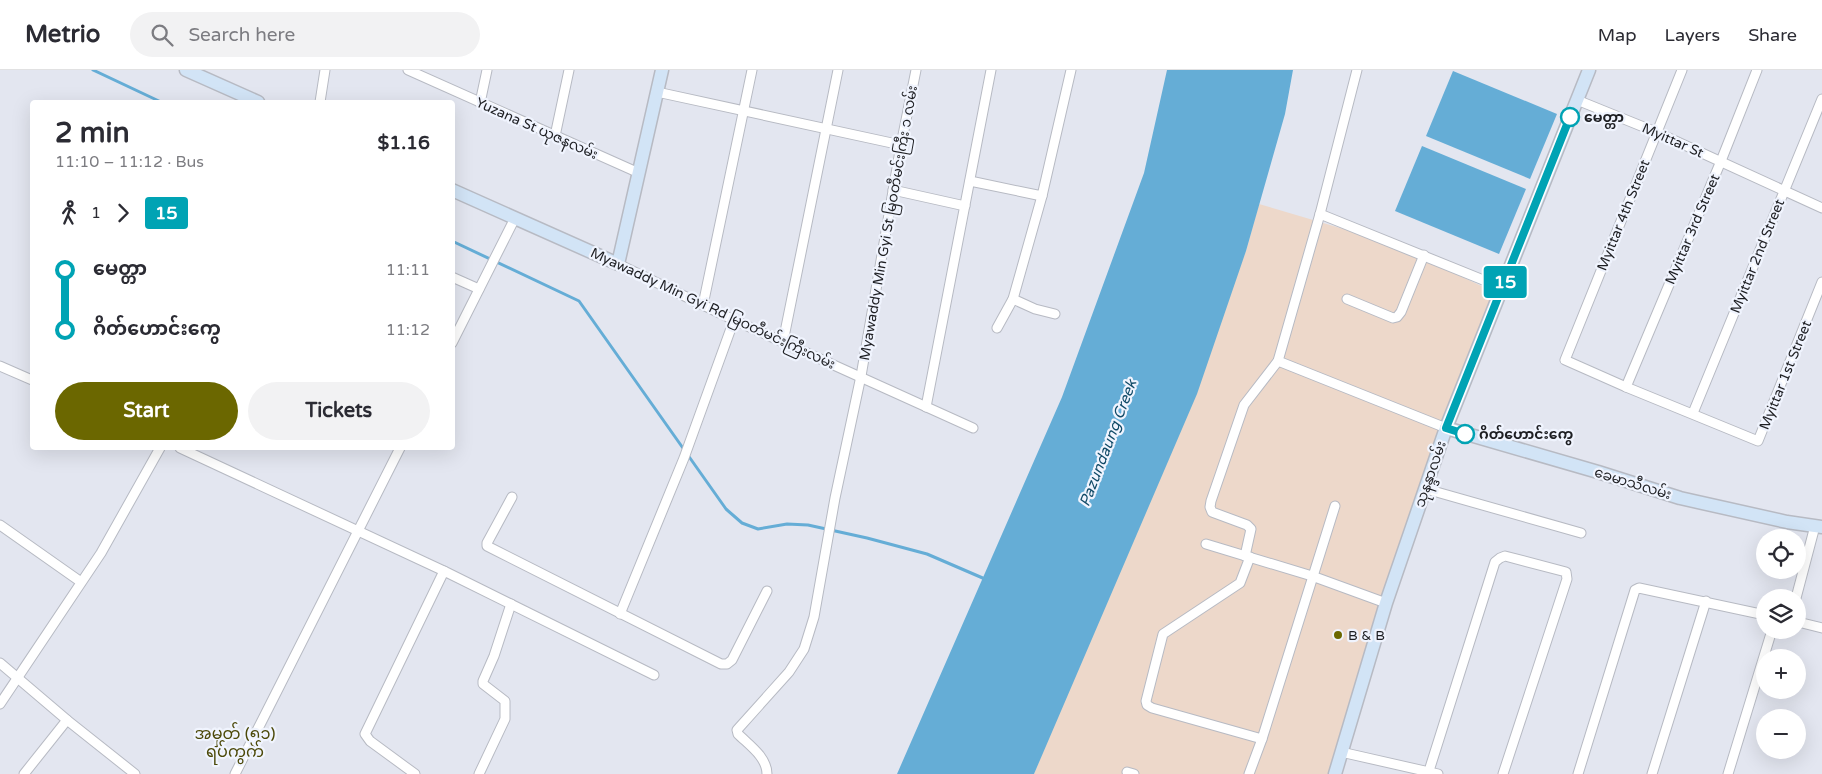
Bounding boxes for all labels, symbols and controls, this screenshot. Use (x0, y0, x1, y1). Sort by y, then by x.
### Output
search box (130, 12, 480, 57)
text: Metrio (25, 20, 100, 49)
icon: search (148, 21, 176, 49)
text: Search here (188, 24, 295, 46)
text: Map (1598, 24, 1637, 46)
text: Layers (1665, 24, 1720, 46)
text: Share (1748, 24, 1797, 46)
street label: Myawaddy Min Gyi St မြဝတီမင်းကြီး ၁ လမ်း (854, 84, 924, 362)
street label: Yuzana St ယုဇနလမ်း (472, 92, 601, 166)
marker: မေတ္တာ (1560, 107, 1580, 127)
place label: မေတ္တာ (1584, 109, 1624, 129)
text: 2 min (55, 116, 130, 150)
street label: Myittar St (1639, 119, 1707, 162)
text: $1.16 (378, 132, 430, 154)
text: 11:10 – 11:12 · Bus (55, 152, 204, 172)
street label: Myittar 4th Street (1593, 157, 1654, 273)
street label: Myittar 3rd Street (1662, 171, 1724, 287)
street label: Myittar 2nd Street (1727, 196, 1788, 316)
icon: walk (55, 199, 83, 227)
icon: forward (109, 199, 137, 227)
text: 15 (155, 202, 178, 224)
text: 1 (91, 203, 101, 223)
street label: Myawaddy Min Gyi Rd မြဝတီမင်းကြီးလမ်း (586, 242, 839, 376)
text: မေတ္တာ (93, 258, 147, 280)
text: 11:11 (386, 260, 430, 280)
line badge: 15 (1482, 266, 1528, 298)
text: 15 (1494, 271, 1516, 293)
street label: Myittar 1st Street (1756, 317, 1815, 432)
text: ဂိတ်ဟောင်းကွေ (93, 318, 221, 340)
text: 11:12 (386, 320, 430, 340)
water label: Pazundaung Creek (1076, 375, 1141, 509)
button: Start (55, 382, 238, 440)
button: Tickets (248, 382, 430, 440)
marker: ဂိတ်ဟောင်းကွေ (1455, 424, 1475, 444)
place label: ဂိတ်ဟောင်းကွေ (1479, 424, 1573, 446)
street label: သုနန္ဒာလမ်း (1409, 438, 1453, 511)
street label: ခေမာသီလမ်း (1592, 462, 1674, 503)
map controls (1756, 529, 1806, 759)
button: locate (1756, 529, 1806, 579)
button: layers (1756, 589, 1806, 639)
place label: B & B (1348, 627, 1385, 644)
marker: B & B (1332, 629, 1344, 641)
button: + (1756, 649, 1806, 699)
button: − (1756, 709, 1806, 759)
district label: အမှတ် (၅၁) ရပ်ကွက် (195, 722, 275, 765)

